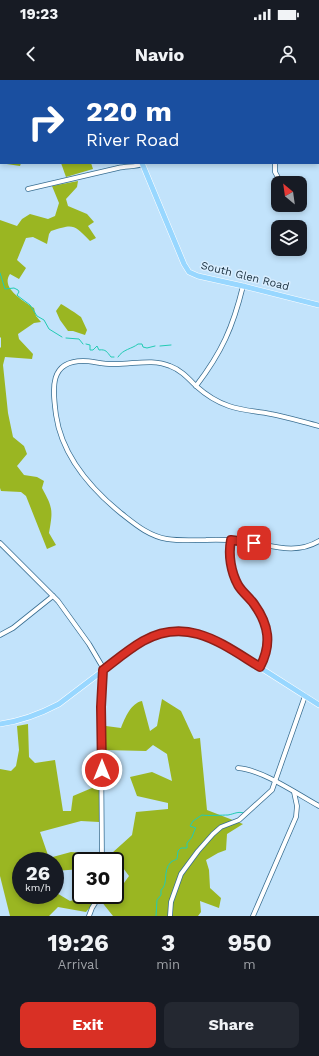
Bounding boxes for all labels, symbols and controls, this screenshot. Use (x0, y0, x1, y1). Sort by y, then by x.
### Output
text: 19:23 (20, 5, 58, 23)
icon: back (20, 43, 42, 65)
icon: person (277, 43, 299, 65)
text: Navio (135, 44, 184, 65)
text: 220 m (86, 95, 172, 128)
icon: right (20, 96, 72, 148)
text: River Road (86, 129, 179, 150)
north arrow (271, 176, 307, 212)
map controls (271, 176, 307, 256)
button: layers (271, 220, 307, 256)
street label: South Glen Road (199, 259, 291, 293)
pin (237, 526, 271, 560)
icon: arrive (243, 532, 265, 554)
position arrow (81, 749, 123, 791)
speed limit sign: 30 (72, 852, 124, 904)
text: 26 (26, 861, 50, 885)
text: km/h (25, 882, 51, 893)
text: 19:26 (47, 929, 109, 957)
text: 3 (161, 929, 175, 957)
text: 950 (228, 929, 272, 957)
text: Arrival (58, 957, 98, 972)
text: min (156, 957, 180, 972)
text: m (243, 957, 256, 972)
button: Exit (20, 1002, 156, 1048)
button: Share (164, 1002, 299, 1048)

